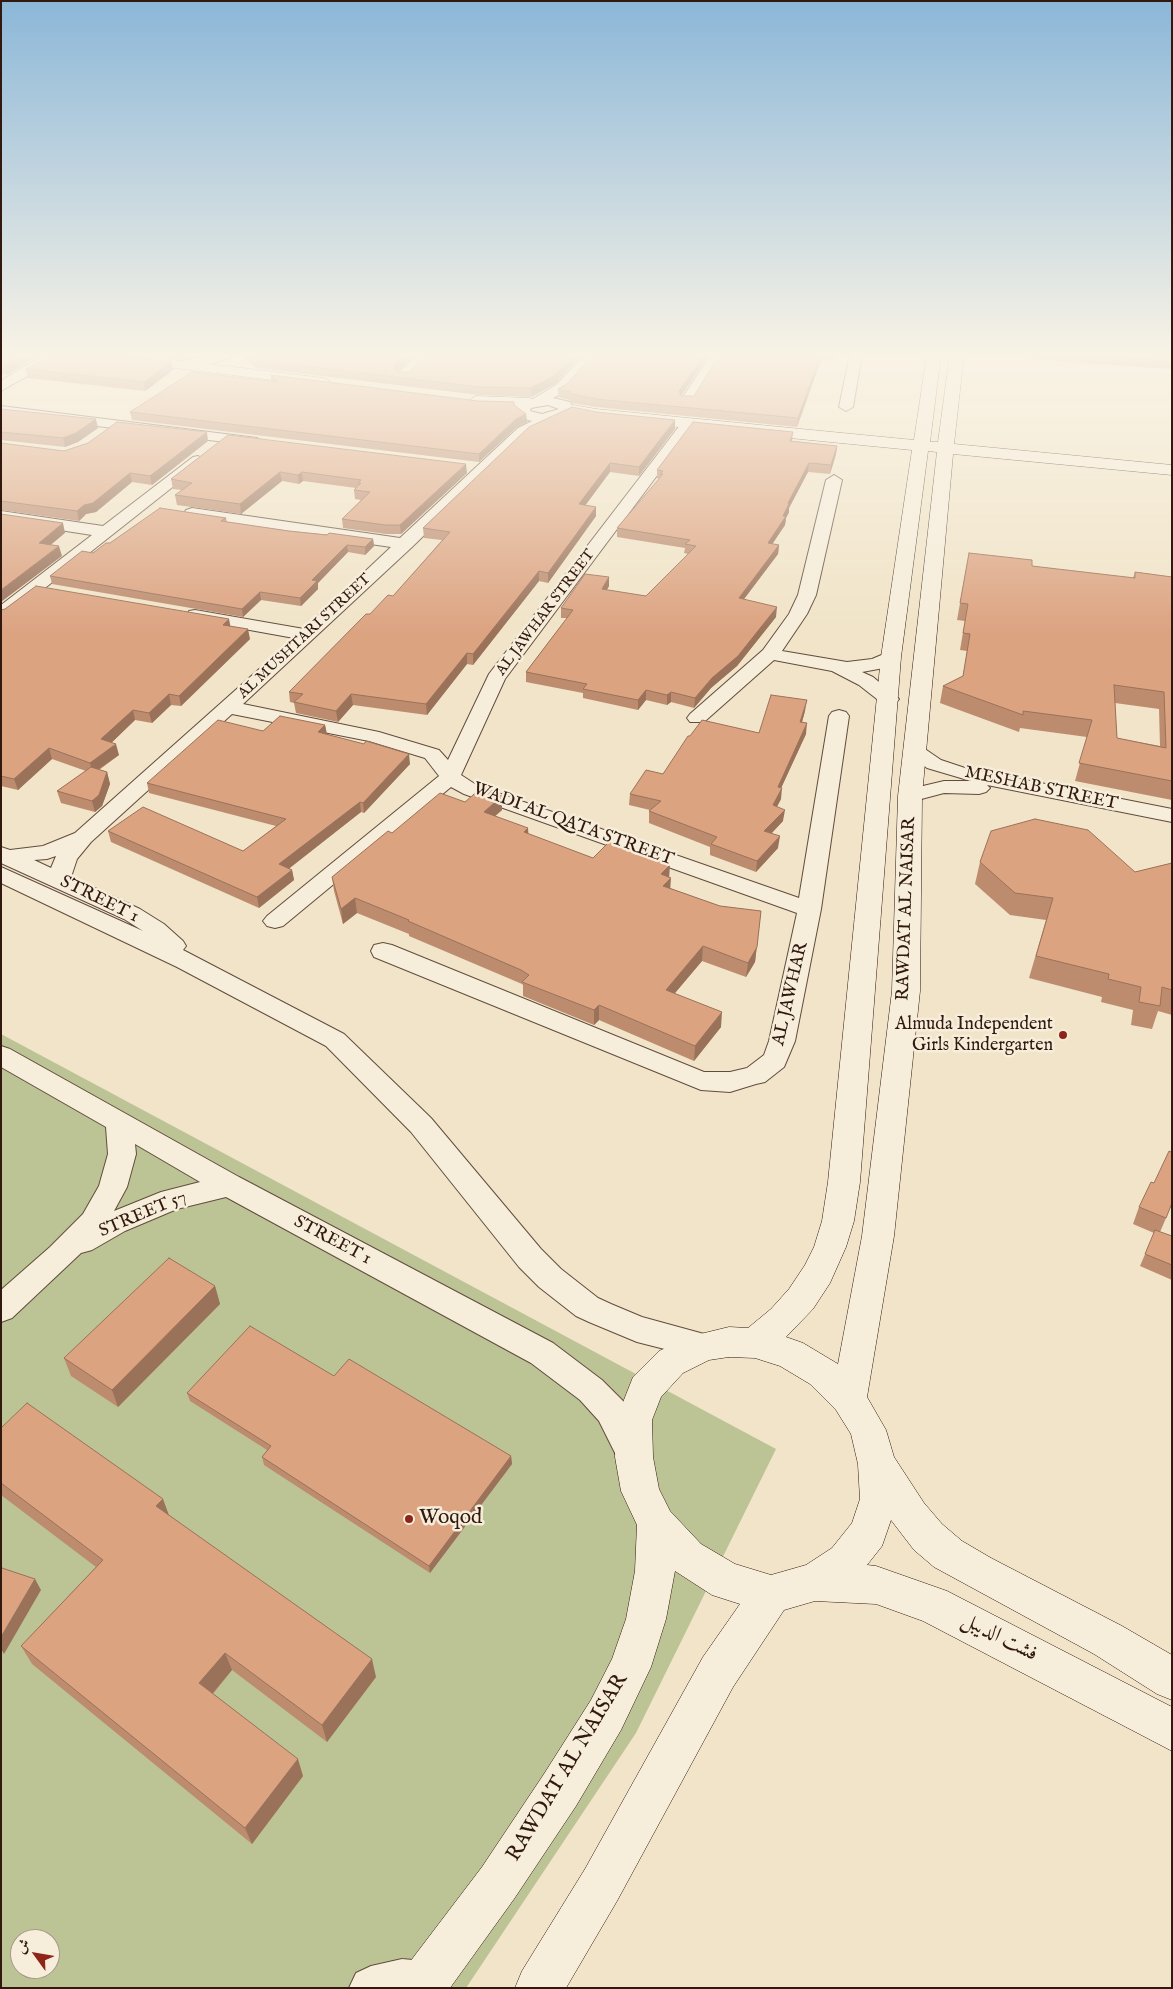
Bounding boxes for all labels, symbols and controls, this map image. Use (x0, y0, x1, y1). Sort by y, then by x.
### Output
street label: AL JAWHAR STREET (493, 547, 599, 679)
street label: AL MUSHTARI STREET (235, 571, 375, 703)
street label: MESHAB STREET (962, 762, 1120, 816)
street label: WADI AL QATA STREET (470, 779, 676, 871)
street label: RAWDAT AL NAISAR (893, 817, 921, 1001)
street label: STREET 1 (56, 872, 142, 928)
street label: AL JAWHAR (769, 940, 813, 1048)
place label: Almuda Independent Girls Kindergarten (895, 1014, 1053, 1056)
marker: Almuda Independent Girls Kindergarten (1057, 1029, 1069, 1041)
street label: STREET 57 (96, 1187, 190, 1243)
street label: STREET 1 (290, 1212, 374, 1270)
place label: Woqod (419, 1506, 482, 1532)
marker: Woqod (403, 1513, 415, 1525)
street label: فشت الديبل (957, 1608, 1041, 1668)
street label: RAWDAT AL NAISAR (502, 1670, 634, 1866)
north arrow (10, 1929, 60, 1979)
text: ش (12, 1936, 34, 1957)

